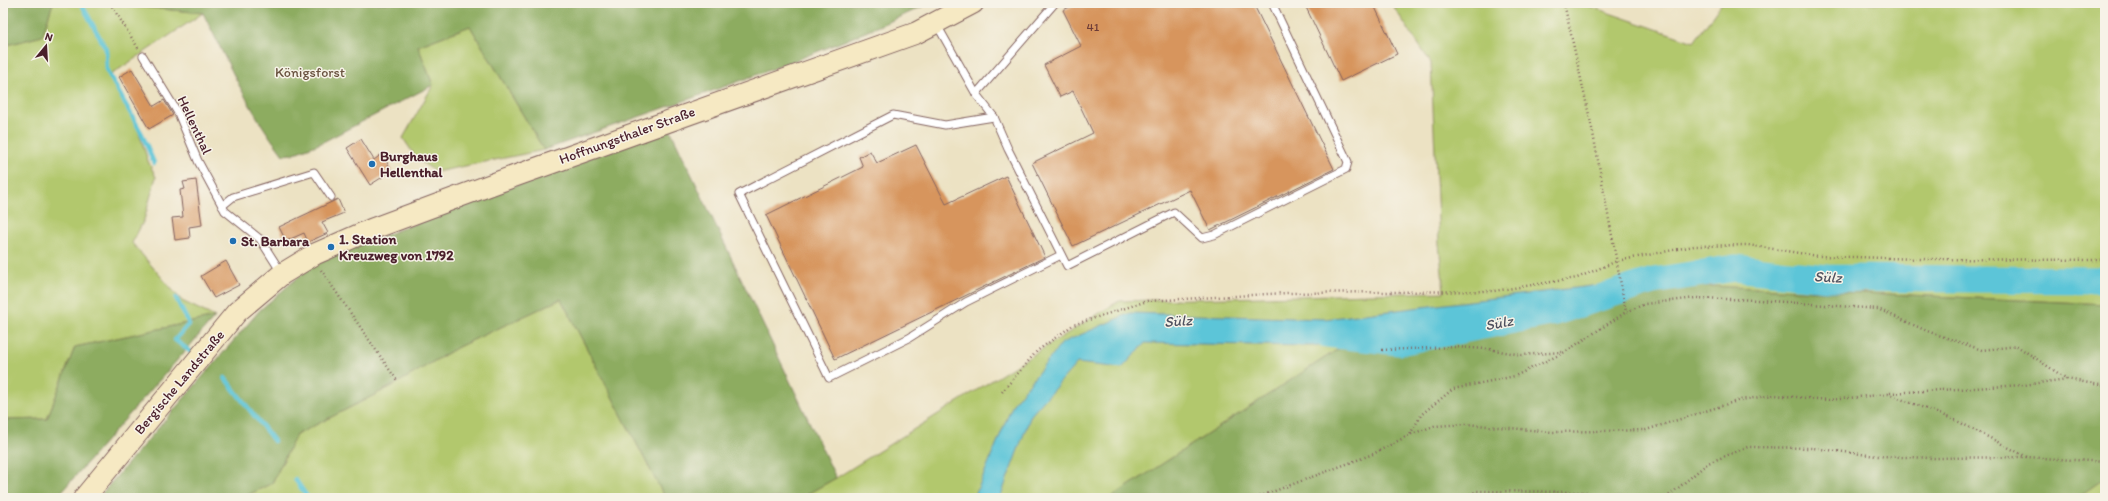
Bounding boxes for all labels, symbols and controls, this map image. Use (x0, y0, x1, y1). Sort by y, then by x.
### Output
house number: 41 (1087, 20, 1100, 34)
north arrow (26, 26, 66, 66)
text: N (43, 30, 54, 44)
park label: Königsforst (275, 64, 345, 81)
street label: Hellenthal (174, 93, 215, 157)
street label: Hoffnungsthaler Straße (557, 103, 698, 168)
place label: Burghaus Hellenthal (380, 148, 444, 181)
marker: Burghaus Hellenthal (367, 159, 377, 169)
place label: 1. Station Kreuzweg von 1792 (339, 231, 454, 264)
place label: St. Barbara (241, 233, 310, 250)
marker: St. Barbara (228, 236, 238, 246)
marker: 1. Station Kreuzweg von 1792 (326, 242, 336, 252)
water label: Sülz (1814, 267, 1844, 287)
water label: Sülz (1164, 311, 1194, 331)
water label: Sülz (1484, 311, 1516, 334)
street label: Bergische Landstraße (131, 326, 228, 438)

